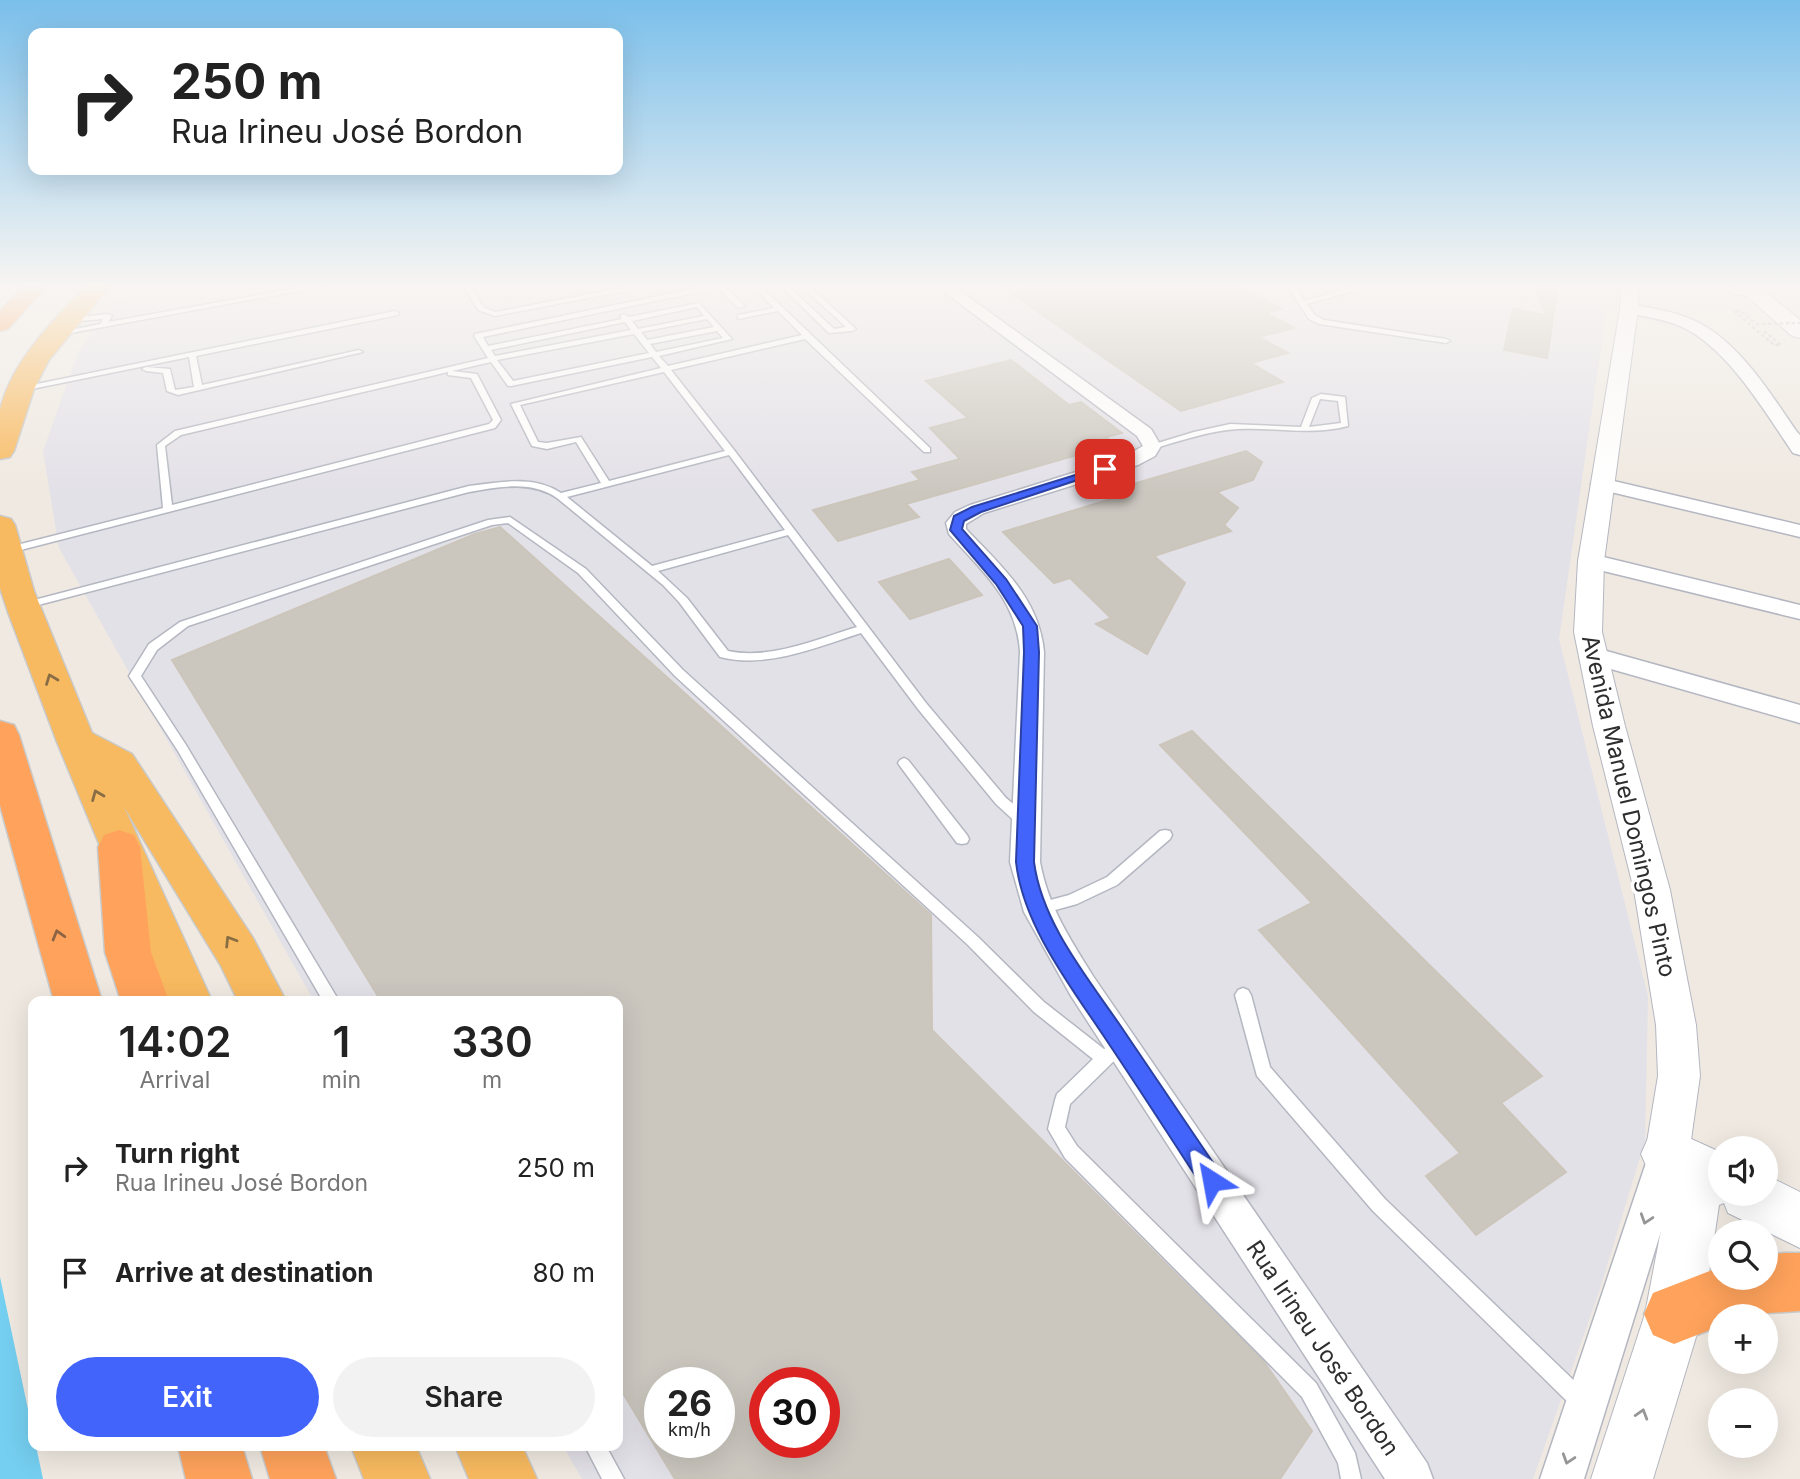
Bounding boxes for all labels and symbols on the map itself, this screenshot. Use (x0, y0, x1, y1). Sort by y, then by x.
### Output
pin (1075, 439, 1135, 499)
street label: Avenida Manuel Domingos Pinto (1576, 632, 1682, 980)
one-way arrow (46, 673, 60, 685)
one-way arrow (92, 789, 106, 801)
one-way arrow (52, 930, 67, 942)
one-way arrow (225, 936, 238, 949)
position arrow (1175, 1144, 1249, 1218)
one-way arrow (1640, 1213, 1654, 1225)
street label: Rua Irineu José Bordon (1241, 1235, 1405, 1461)
speed limit sign: 30 (749, 1367, 840, 1458)
one-way arrow (1634, 1408, 1649, 1420)
one-way arrow (1562, 1453, 1577, 1465)

